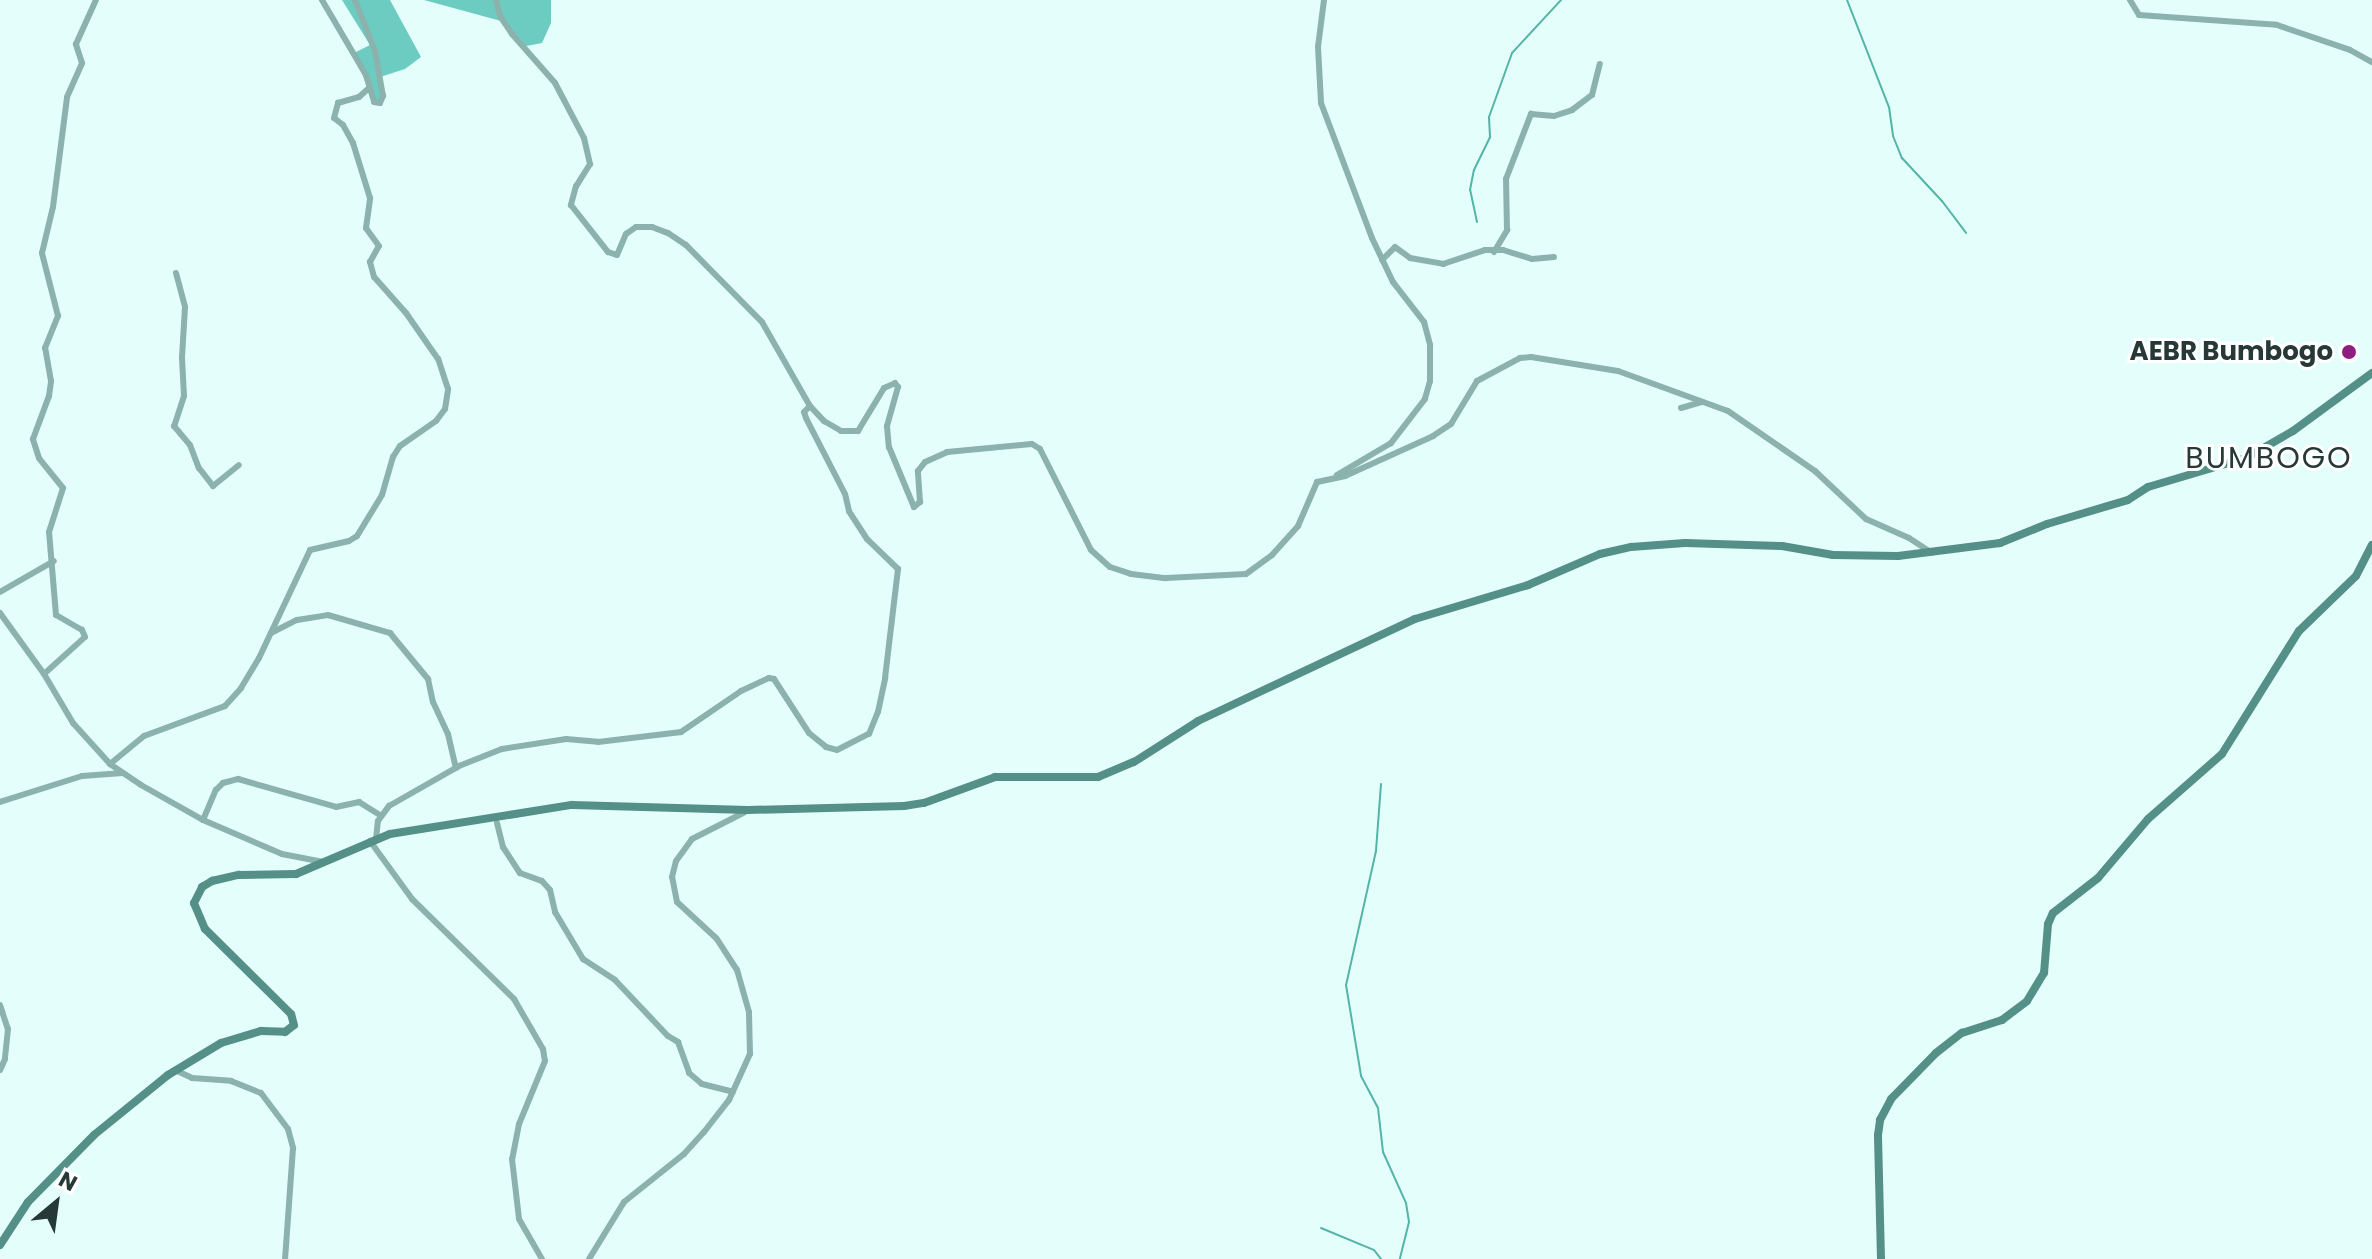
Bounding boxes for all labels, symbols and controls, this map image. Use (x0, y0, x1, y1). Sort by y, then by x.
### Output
place label: AEBR Bumbogo (2130, 336, 2333, 368)
marker: AEBR Bumbogo (2340, 343, 2358, 361)
district label: BUMBOGO (2185, 440, 2353, 476)
north arrow (16, 1163, 96, 1243)
text: N (53, 1164, 83, 1199)

